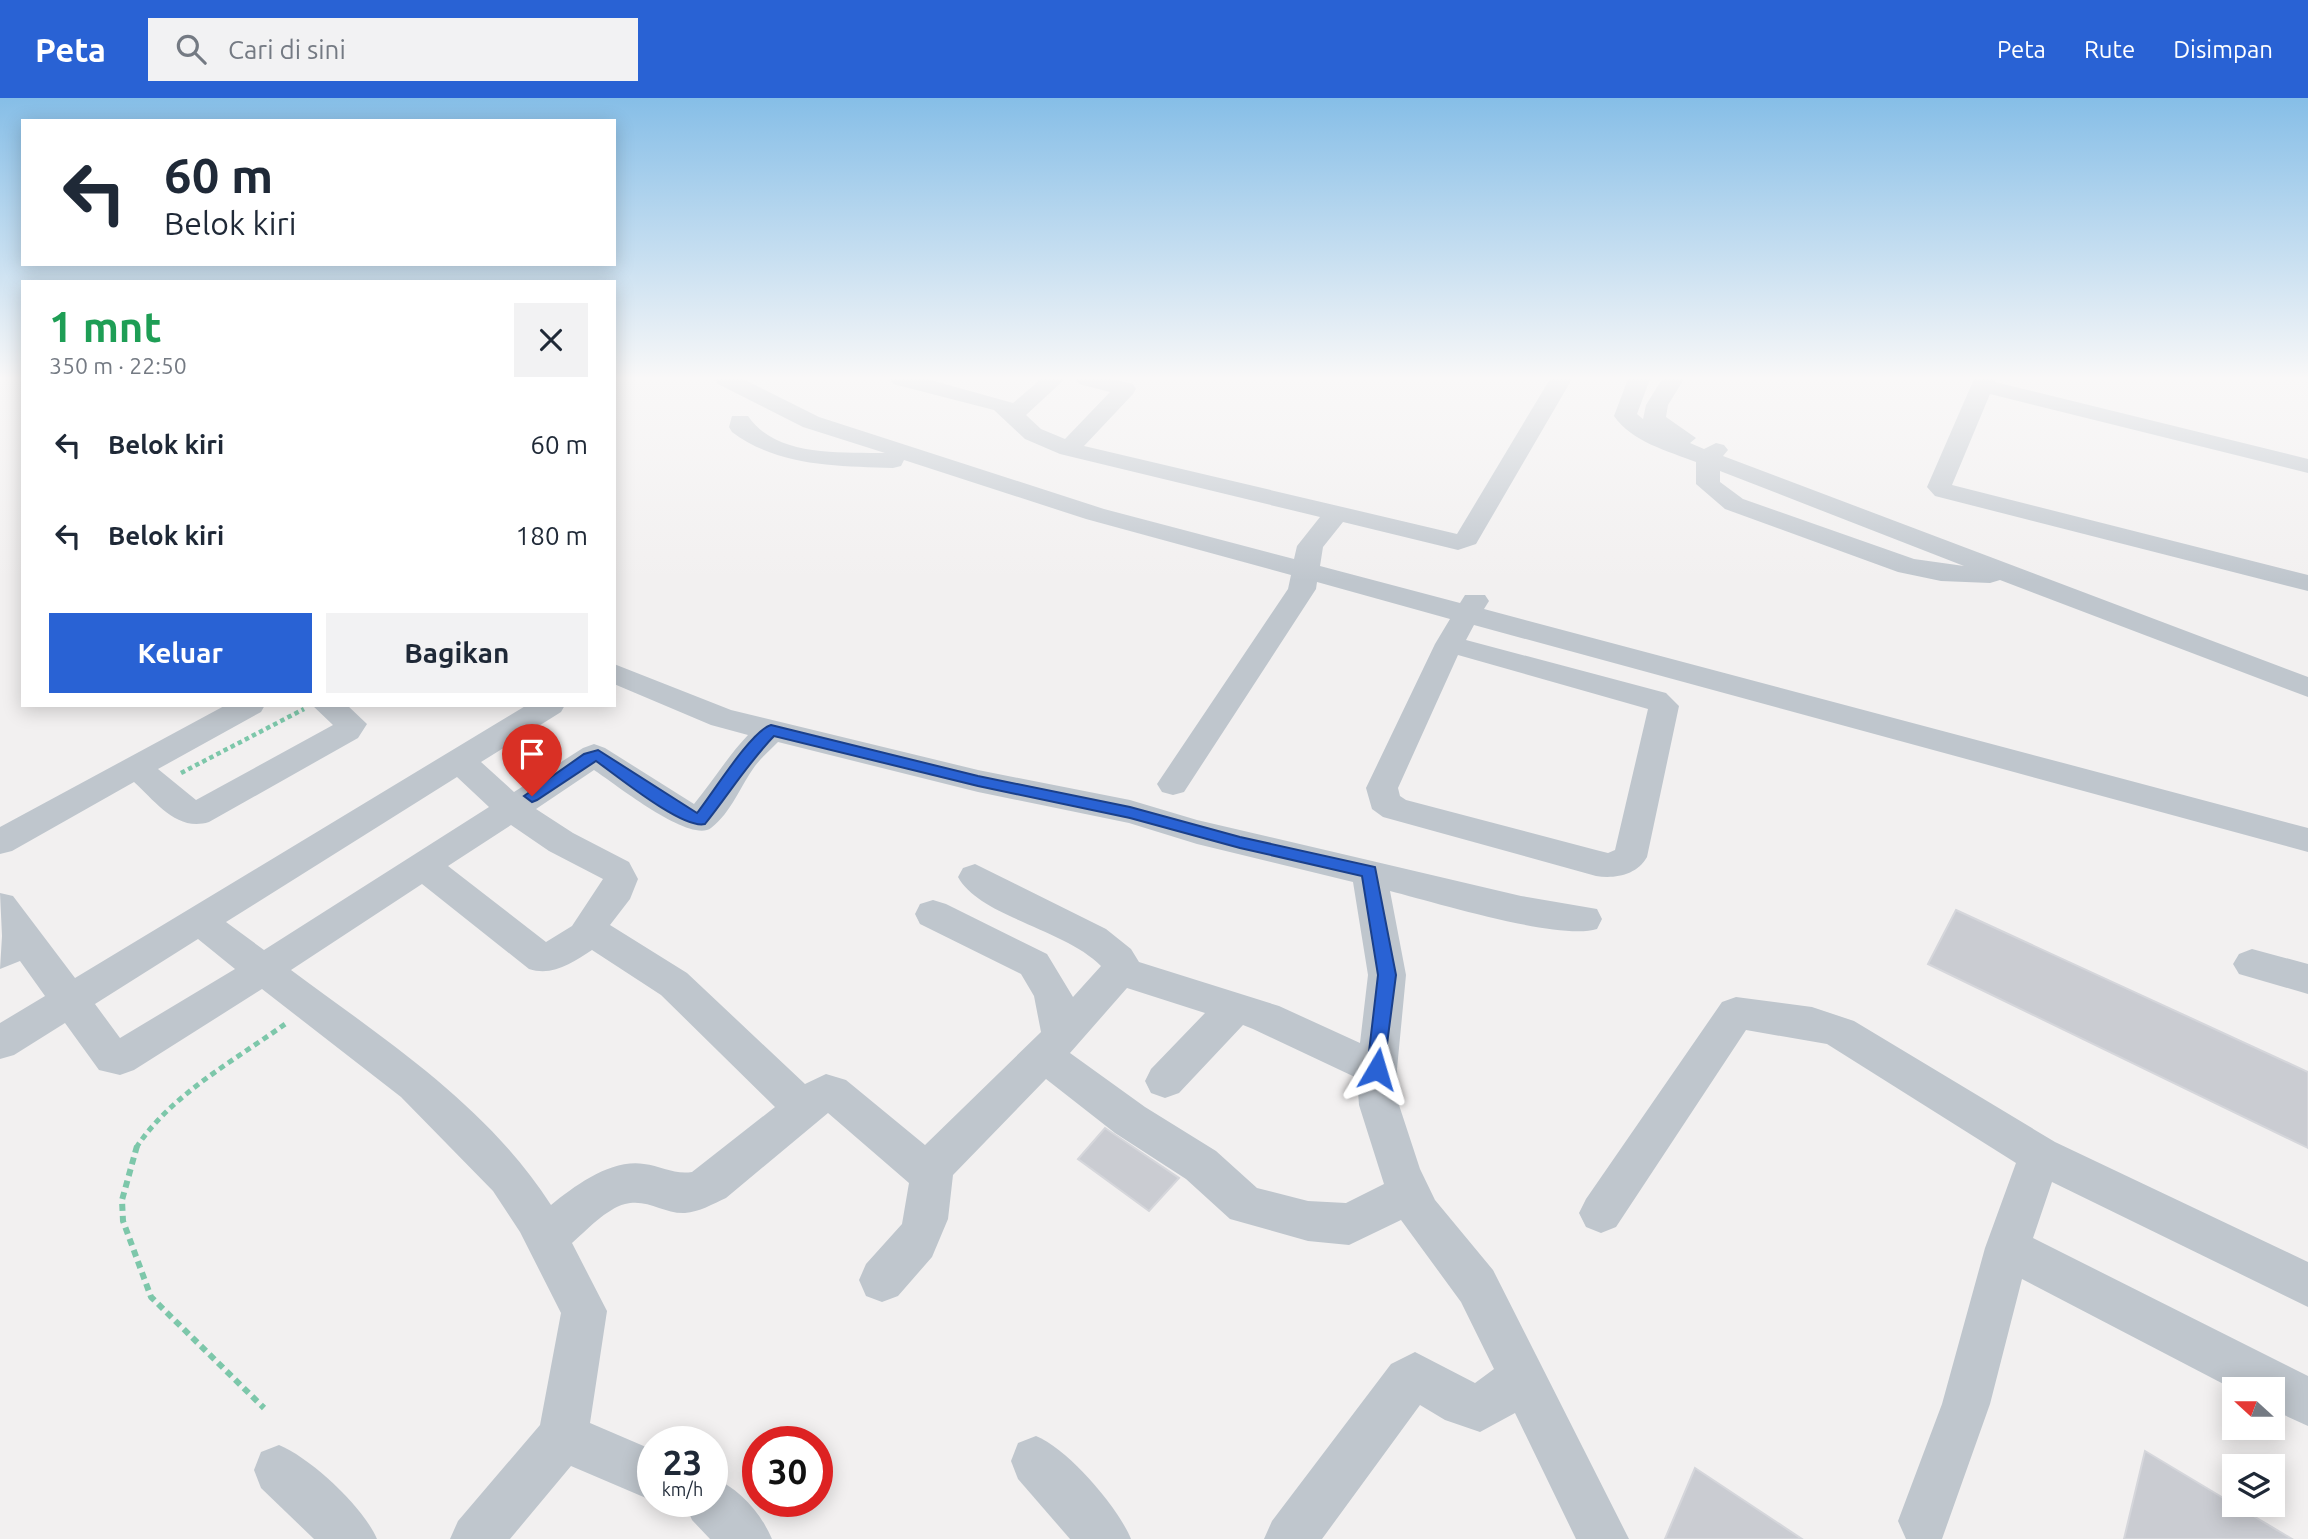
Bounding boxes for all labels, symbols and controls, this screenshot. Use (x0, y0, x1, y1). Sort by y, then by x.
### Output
search box (148, 18, 638, 81)
icon: search (172, 30, 210, 68)
text: Peta (35, 31, 106, 68)
text: Cari di sini (228, 35, 346, 64)
text: Peta (1997, 36, 2046, 63)
text: Rute (2084, 36, 2135, 63)
text: Disimpan (2173, 36, 2273, 63)
icon: left (49, 147, 140, 238)
text: 60 m (164, 147, 273, 202)
text: Belok kiri (164, 205, 296, 241)
text: 1 mnt (49, 303, 162, 350)
button: close (514, 303, 588, 377)
text: 350 m · 22:50 (49, 353, 187, 378)
icon: left (49, 426, 87, 464)
text: Belok kiri (108, 430, 224, 459)
text: 60 m (530, 430, 588, 459)
icon: left (49, 517, 87, 555)
text: Belok kiri (108, 521, 224, 550)
text: 180 m (516, 521, 588, 550)
button: Keluar (49, 613, 312, 693)
button: Bagikan (326, 613, 588, 693)
pin (502, 724, 562, 796)
icon: arrive (513, 735, 551, 773)
position arrow (1340, 1032, 1414, 1106)
north arrow (2222, 1377, 2286, 1440)
map controls (2222, 1377, 2285, 1517)
speed limit sign: 30 (742, 1426, 833, 1517)
text: 23 (663, 1442, 702, 1482)
button: layers (2222, 1454, 2285, 1517)
text: km/h (662, 1479, 703, 1499)

